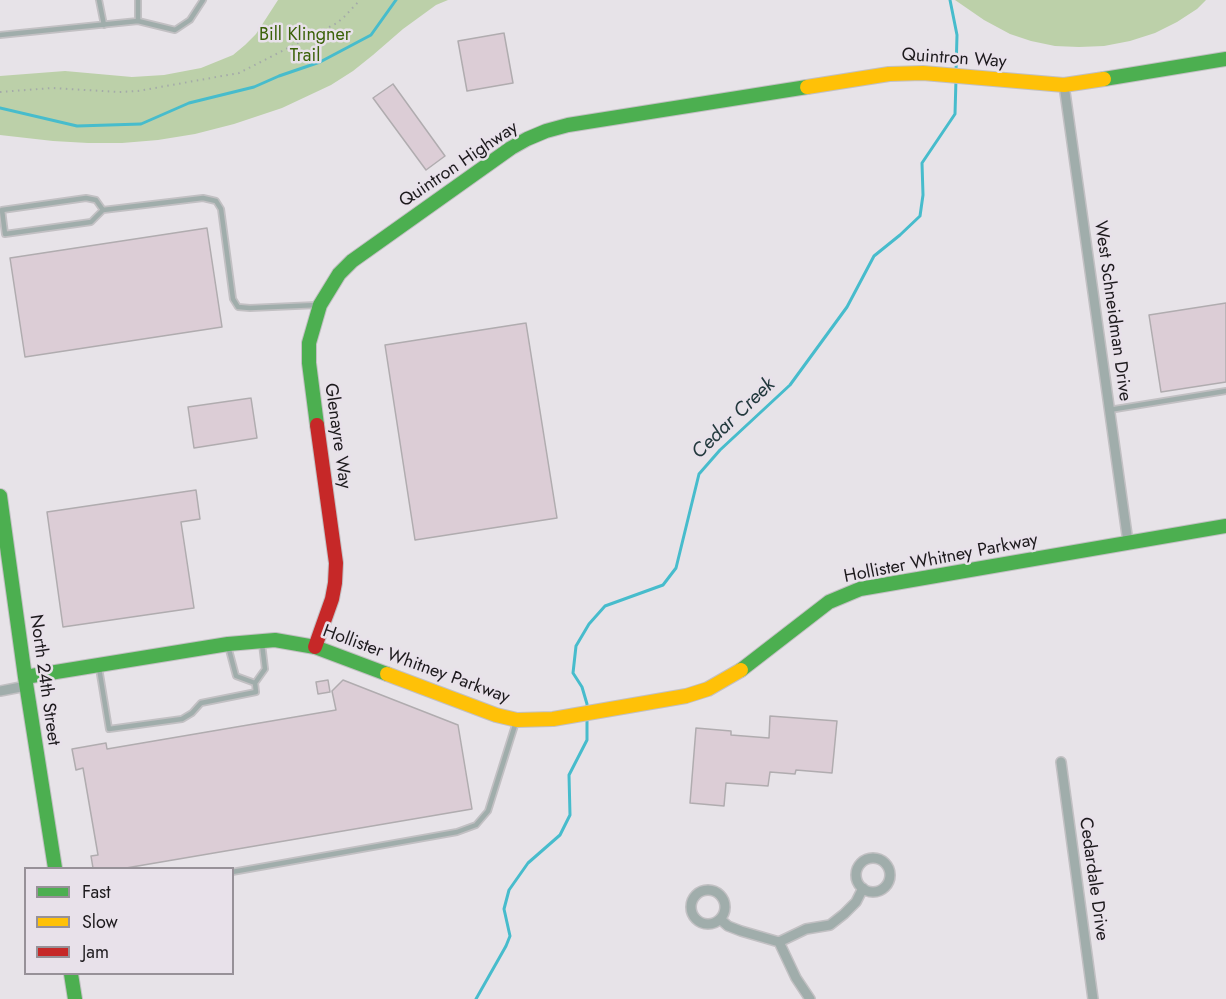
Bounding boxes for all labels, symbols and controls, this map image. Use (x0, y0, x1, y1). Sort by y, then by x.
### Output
park label: Bill Klingner Trail (259, 25, 351, 68)
street label: Quintron Way (901, 45, 1007, 73)
street label: Quintron Highway (396, 117, 522, 213)
street label: West Schneidman Drive (1089, 219, 1135, 403)
water label: Cedar Creek (687, 373, 781, 465)
street label: Glenayre Way (319, 382, 355, 490)
street label: Hollister Whitney Parkway (842, 530, 1040, 588)
street label: North 24th Street (24, 613, 64, 747)
street label: Hollister Whitney Parkway (320, 621, 512, 709)
street label: Cedardale Drive (1074, 816, 1112, 942)
legend (24, 867, 234, 975)
text: Fast (82, 879, 111, 905)
text: Slow (82, 909, 118, 935)
text: Jam (82, 939, 109, 965)

